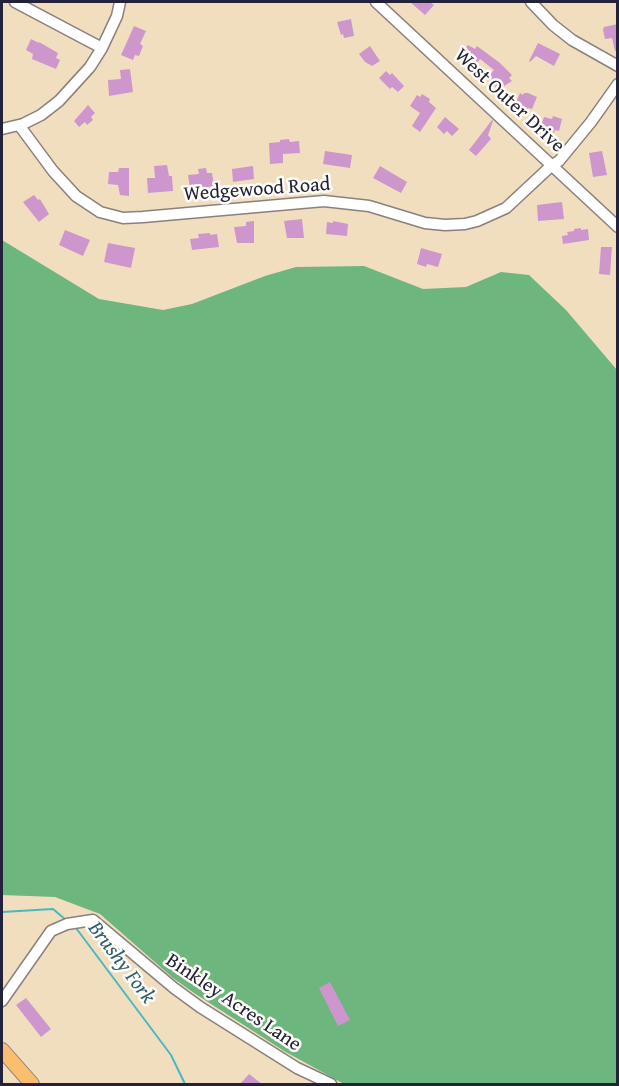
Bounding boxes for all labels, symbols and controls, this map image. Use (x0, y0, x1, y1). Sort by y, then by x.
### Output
street label: West Outer Drive (449, 44, 569, 158)
street label: Wedgewood Road (183, 173, 331, 207)
water label: Brushy Fork (82, 917, 160, 1009)
street label: Binkley Acres Lane (161, 949, 305, 1057)

